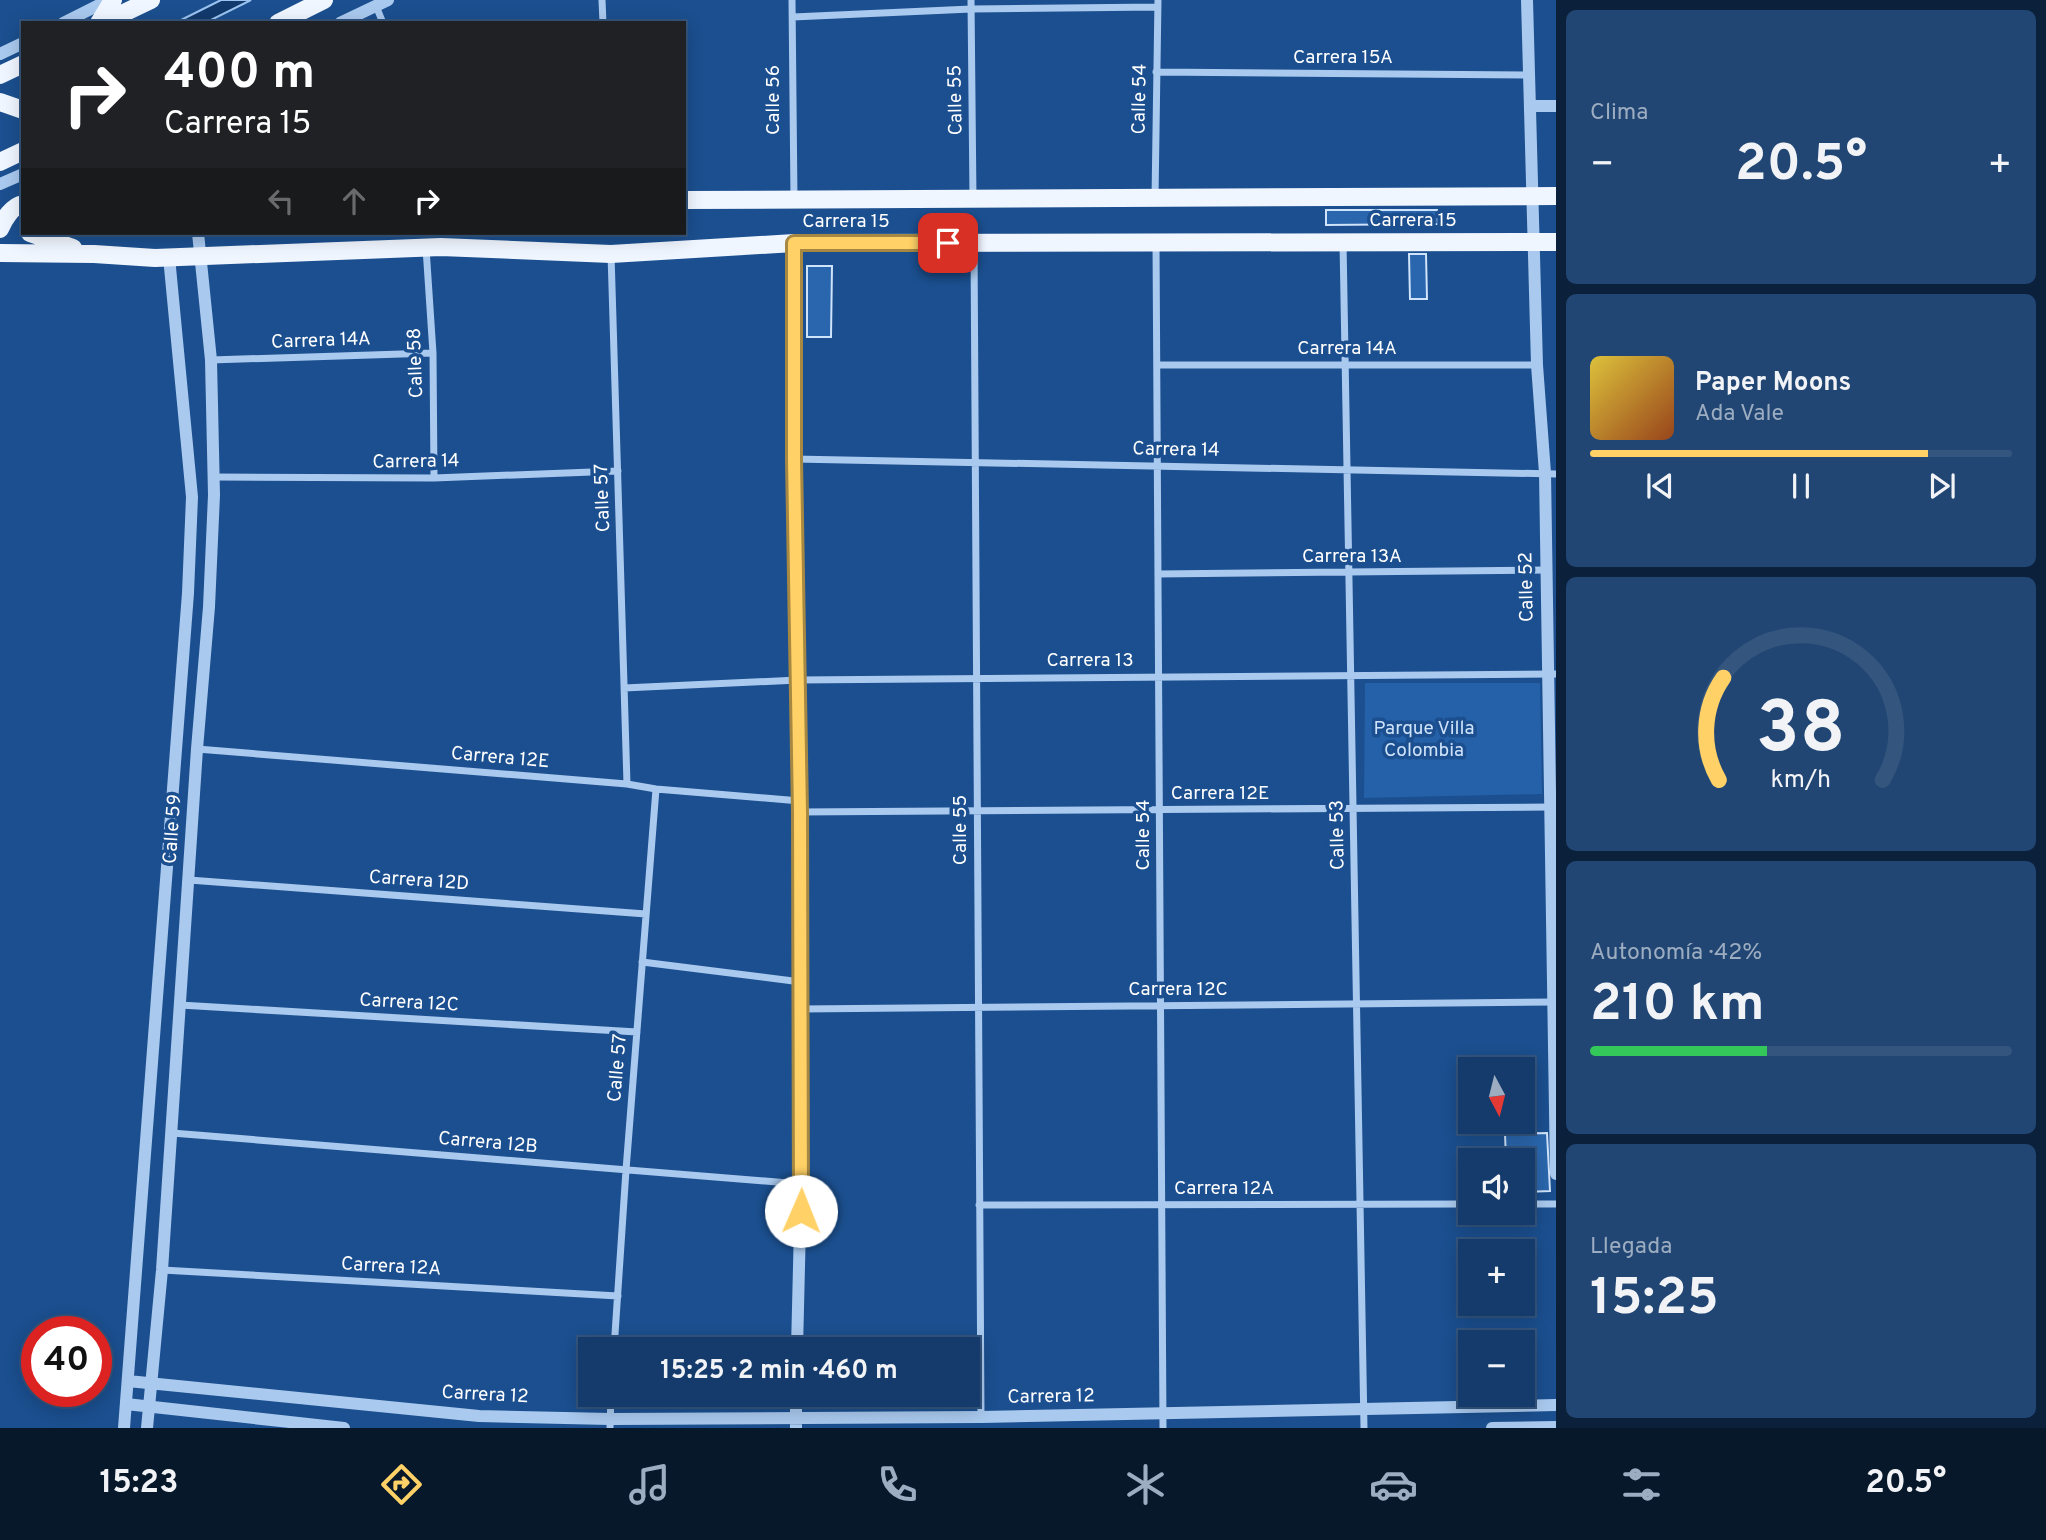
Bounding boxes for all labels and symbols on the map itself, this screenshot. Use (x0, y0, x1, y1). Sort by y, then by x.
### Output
street label: Carrera 15A (1293, 46, 1393, 70)
street label: Calle 54 (1127, 63, 1153, 135)
street label: Calle 56 (762, 65, 786, 135)
street label: Calle 55 (943, 65, 969, 135)
street label: Carrera 15 (1369, 209, 1457, 233)
street label: Carrera 15 (802, 210, 890, 234)
pin (918, 213, 978, 273)
street label: Carrera 14A (271, 327, 371, 355)
street label: Calle 58 (403, 327, 429, 399)
street label: Carrera 14A (1297, 337, 1397, 361)
street label: Carrera 14 (1132, 437, 1220, 463)
street label: Carrera 14 (372, 449, 460, 475)
street label: Calle 57 (590, 463, 616, 533)
street label: Carrera 13A (1302, 545, 1402, 569)
street label: Calle 52 (1514, 552, 1540, 622)
street label: Carrera 13 (1046, 649, 1134, 673)
park label: Parque Villa Colombia (1373, 717, 1475, 763)
street label: Carrera 12E (450, 742, 550, 774)
street label: Carrera 12E (1171, 782, 1269, 806)
street label: Calle 59 (159, 793, 187, 865)
street label: Calle 55 (949, 795, 973, 865)
street label: Calle 54 (1132, 800, 1156, 870)
street label: Calle 53 (1325, 800, 1351, 870)
street label: Carrera 12D (368, 866, 470, 896)
street label: Carrera 12C (1128, 978, 1228, 1002)
street label: Carrera 12C (359, 988, 459, 1018)
street label: Calle 57 (603, 1033, 633, 1103)
north arrow (1458, 1057, 1535, 1134)
street label: Carrera 12B (437, 1127, 539, 1159)
position arrow (764, 1174, 838, 1248)
street label: Carrera 12A (1174, 1177, 1274, 1201)
street label: Carrera 12A (340, 1252, 442, 1282)
speed limit sign: 40 (21, 1316, 112, 1407)
street label: Carrera 12 (441, 1381, 529, 1409)
street label: Carrera 12 (1007, 1384, 1095, 1410)

